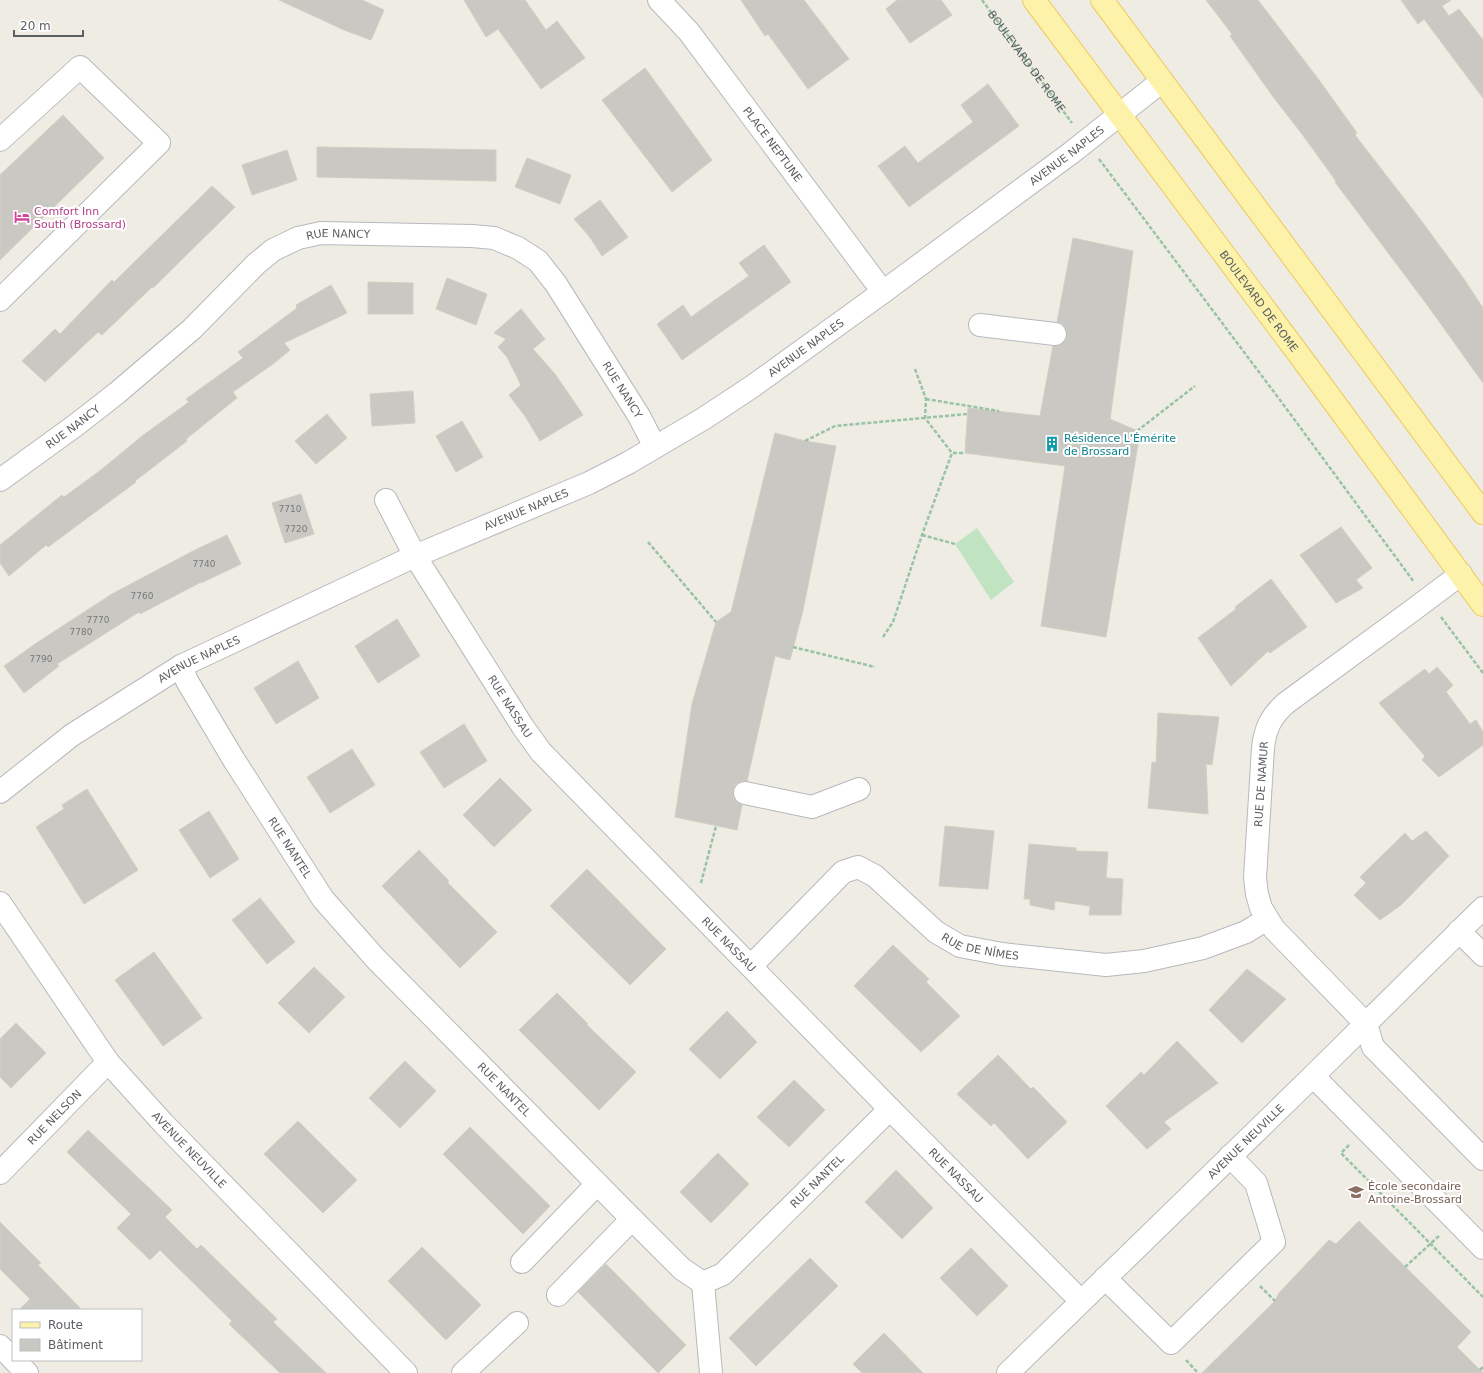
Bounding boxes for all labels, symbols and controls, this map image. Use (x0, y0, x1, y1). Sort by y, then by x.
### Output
street label: BOULEVARD DE ROME (985, 8, 1068, 115)
scale bar (14, 12, 83, 38)
text: 20 m (20, 19, 51, 33)
street label: PLACE NEPTUNE (740, 105, 805, 185)
street label: AVENUE NAPLES (1027, 123, 1107, 189)
place label: Comfort Inn South (Brossard) (34, 205, 126, 231)
hotel icon: Comfort Inn South (Brossard) (13, 208, 31, 226)
street label: RUE NANCY (305, 227, 371, 243)
street label: BOULEVARD DE ROME (1217, 248, 1301, 355)
street label: AVENUE NAPLES (766, 316, 847, 380)
street label: RUE NANCY (599, 359, 645, 421)
street label: RUE NANCY (43, 403, 103, 452)
place label: Résidence L'Émérite de Brossard (1064, 432, 1176, 458)
building icon: Résidence L'Émérite de Brossard (1043, 435, 1061, 453)
street label: AVENUE NAPLES (482, 486, 571, 533)
house number: 7710 (279, 504, 302, 514)
house number: 7720 (285, 524, 308, 534)
house number: 7740 (193, 559, 216, 569)
house number: 7760 (131, 591, 154, 601)
house number: 7770 (87, 615, 110, 625)
house number: 7780 (70, 627, 93, 637)
street label: AVENUE NAPLES (156, 633, 242, 686)
house number: 7790 (30, 654, 53, 664)
street label: RUE NASSAU (485, 673, 535, 740)
street label: RUE DE NAMUR (1252, 740, 1271, 827)
street label: RUE NANTEL (265, 815, 314, 881)
street label: RUE NASSAU (699, 914, 758, 975)
street label: RUE DE NÎMES (939, 931, 1020, 963)
street label: RUE NANTEL (475, 1060, 534, 1120)
street label: RUE NELSON (25, 1087, 84, 1148)
street label: AVENUE NEUVILLE (1205, 1102, 1287, 1182)
street label: AVENUE NEUVILLE (149, 1109, 229, 1191)
street label: RUE NASSAU (926, 1146, 986, 1206)
street label: RUE NANTEL (788, 1152, 847, 1211)
place label: École secondaire Antoine-Brossard (1368, 1180, 1462, 1206)
school or university icon: École secondaire Antoine-Brossard (1347, 1183, 1365, 1201)
legend (12, 1309, 142, 1361)
text: Route (48, 1318, 83, 1332)
text: Bâtiment (48, 1338, 103, 1352)

